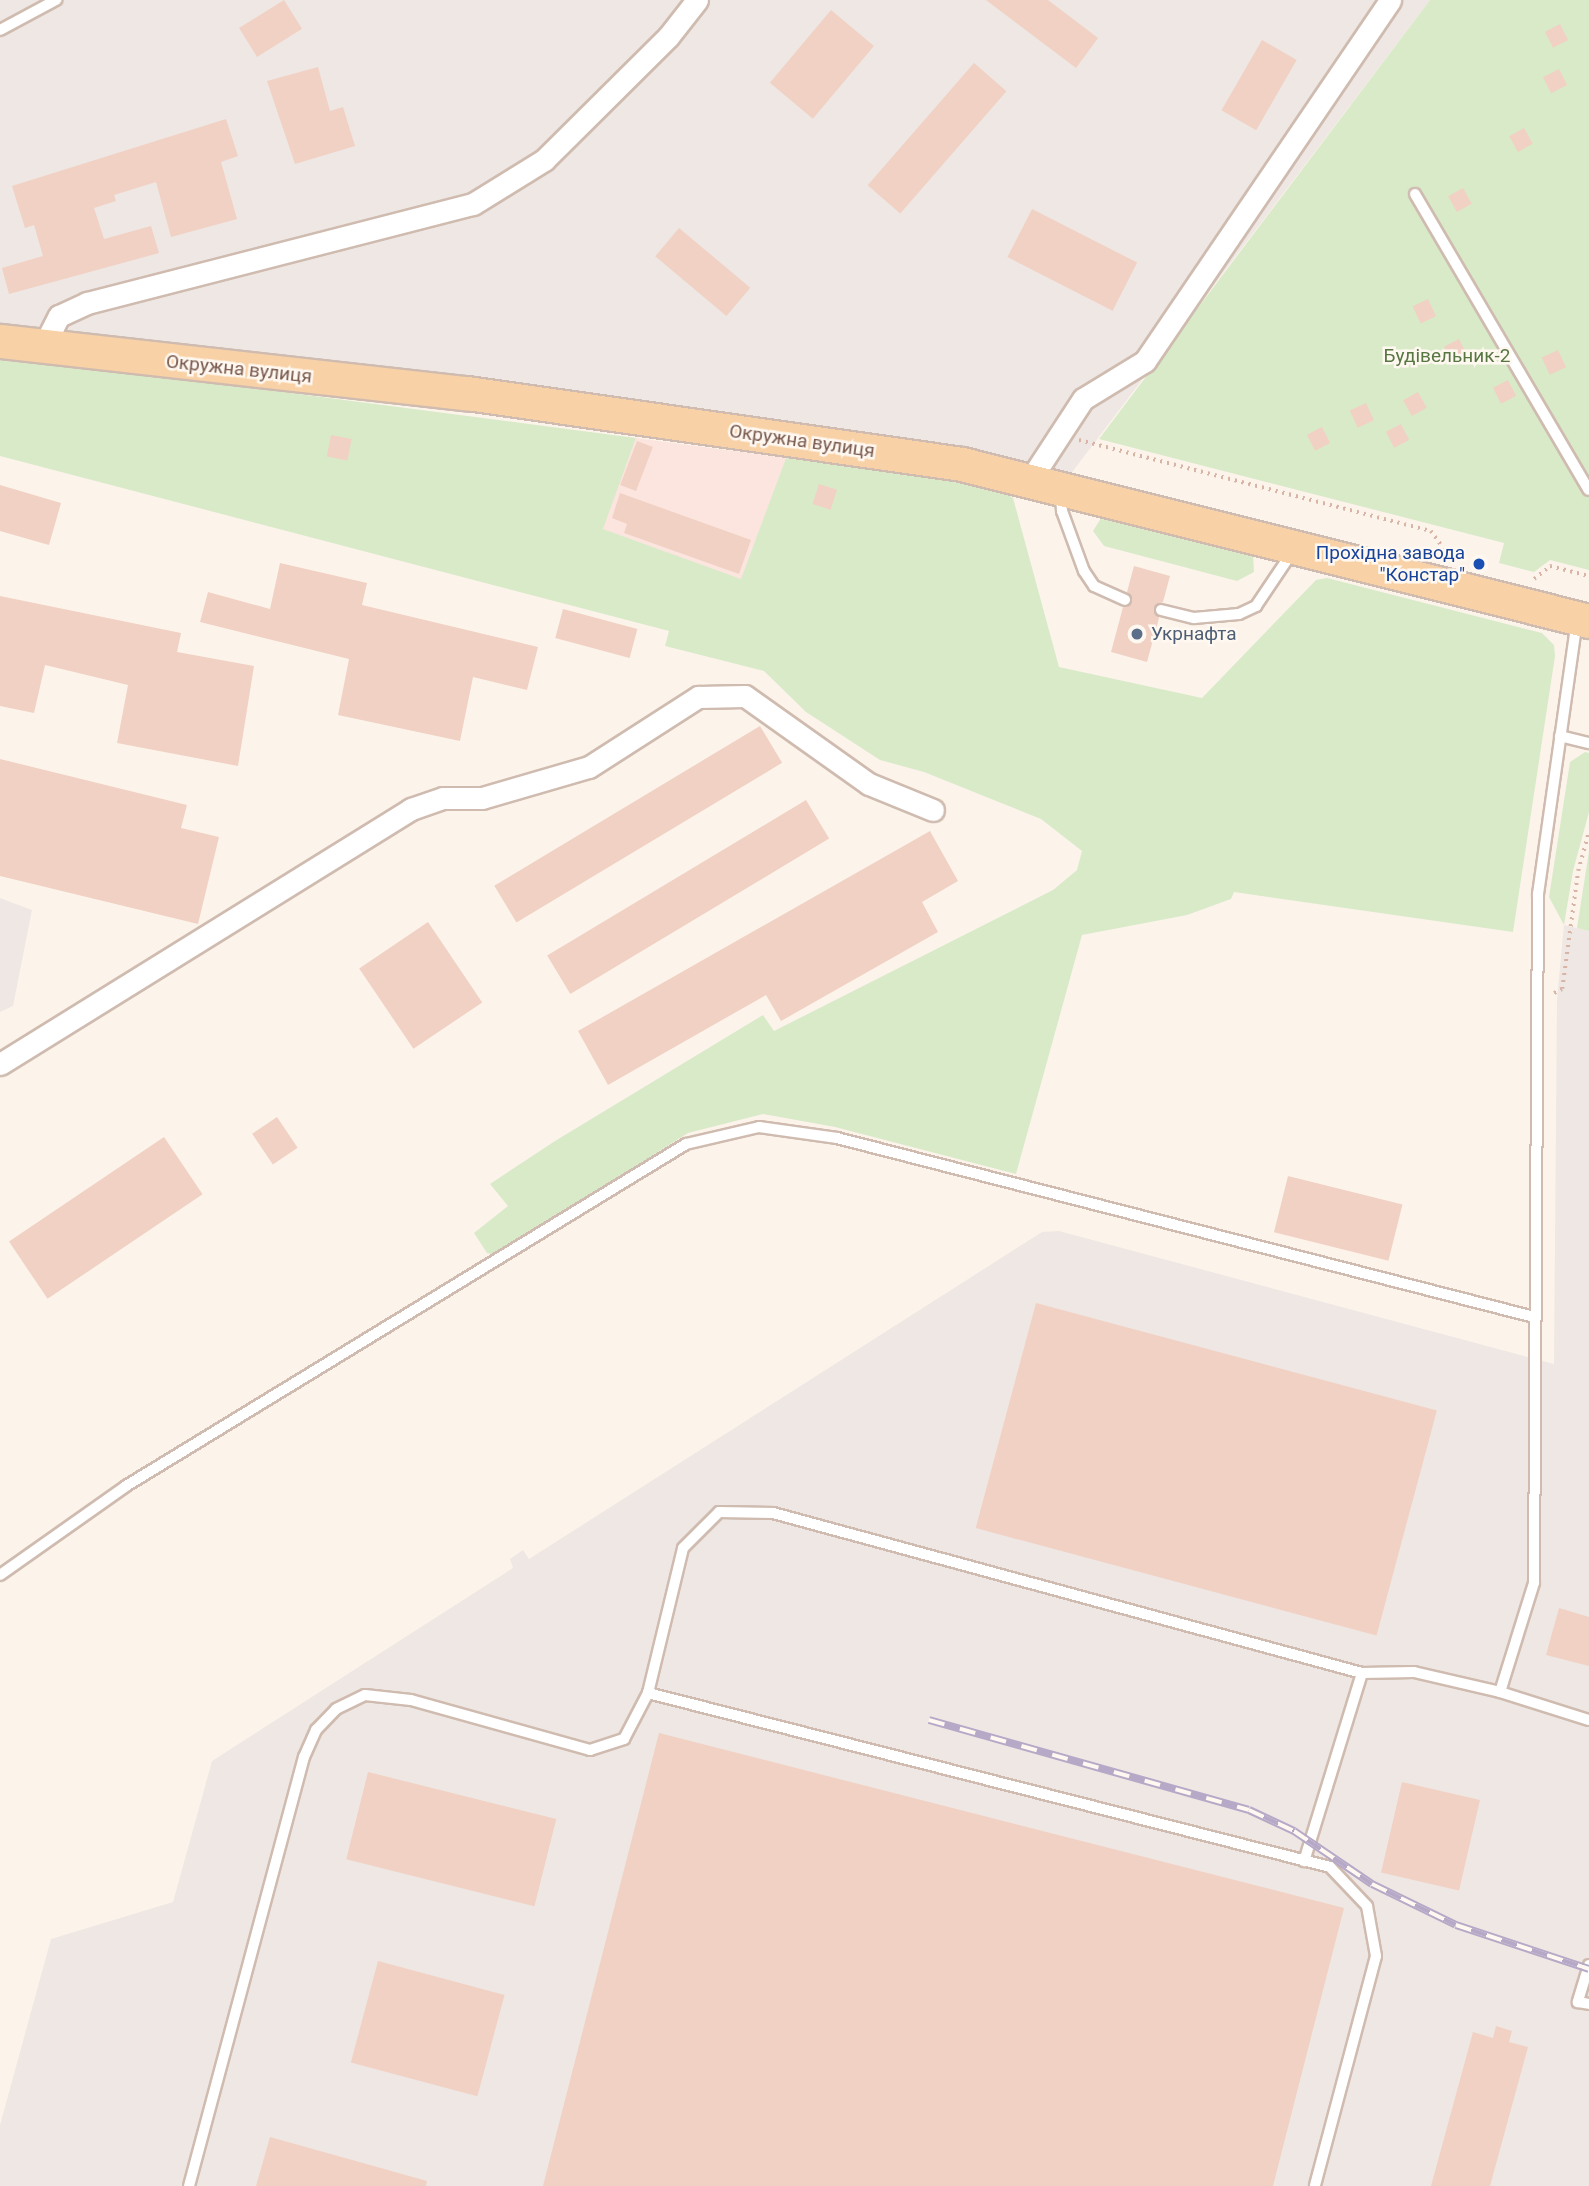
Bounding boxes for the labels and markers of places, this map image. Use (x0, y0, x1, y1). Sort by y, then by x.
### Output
place label: Прохідна завода "Констар" (1316, 542, 1465, 586)
marker: Прохідна завода "Констар" (1471, 556, 1487, 572)
place label: Укрнафта (1151, 623, 1237, 645)
marker: Укрнафта (1129, 626, 1145, 642)

